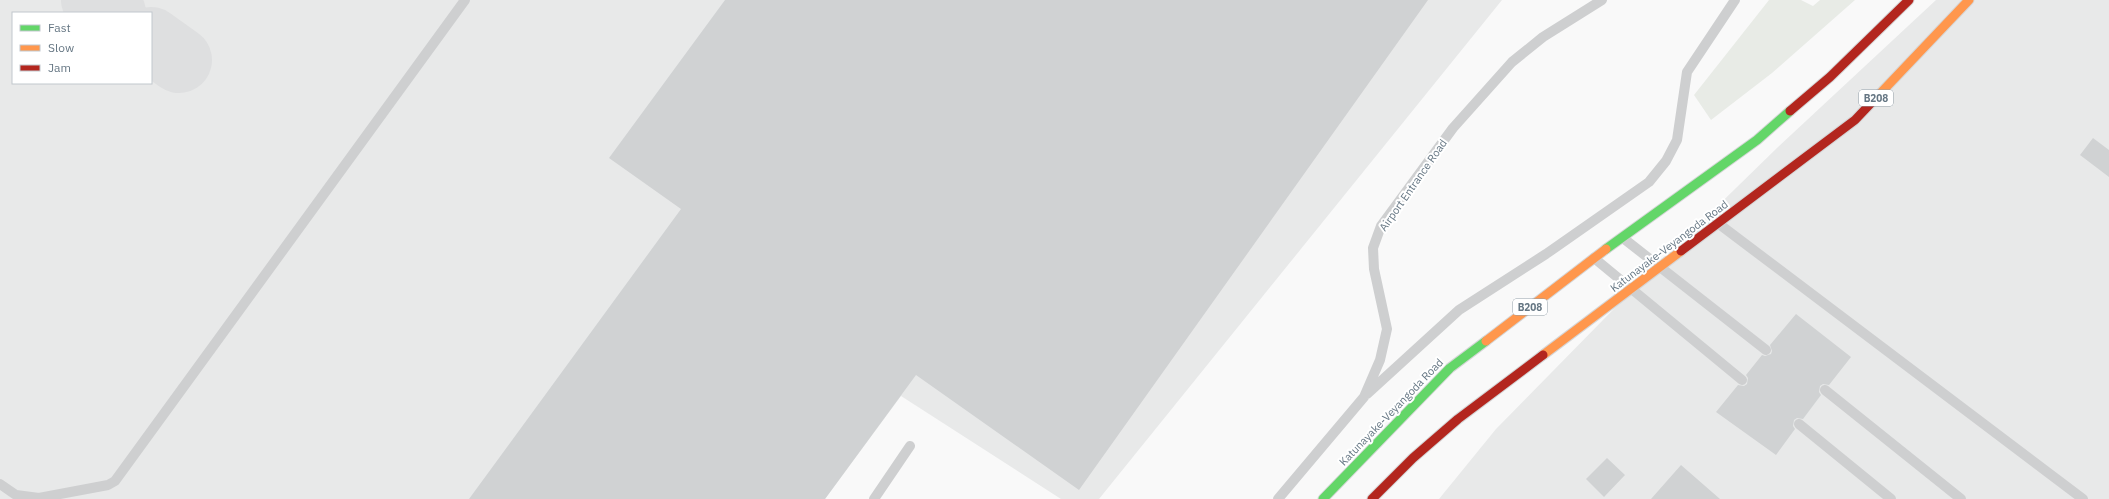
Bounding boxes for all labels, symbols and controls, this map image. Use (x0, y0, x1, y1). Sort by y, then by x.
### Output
legend (12, 12, 152, 84)
text: Fast (48, 20, 71, 35)
text: Slow (48, 40, 74, 55)
text: Jam (48, 60, 71, 75)
road number: B208 (1859, 90, 1893, 106)
street label: Airport Entrance Road (1376, 136, 1450, 234)
street label: Katunayake-Veyangoda Road (1607, 197, 1731, 295)
road number: B208 (1513, 299, 1547, 315)
street label: Katunayake-Veyangoda Road (1336, 355, 1446, 469)

